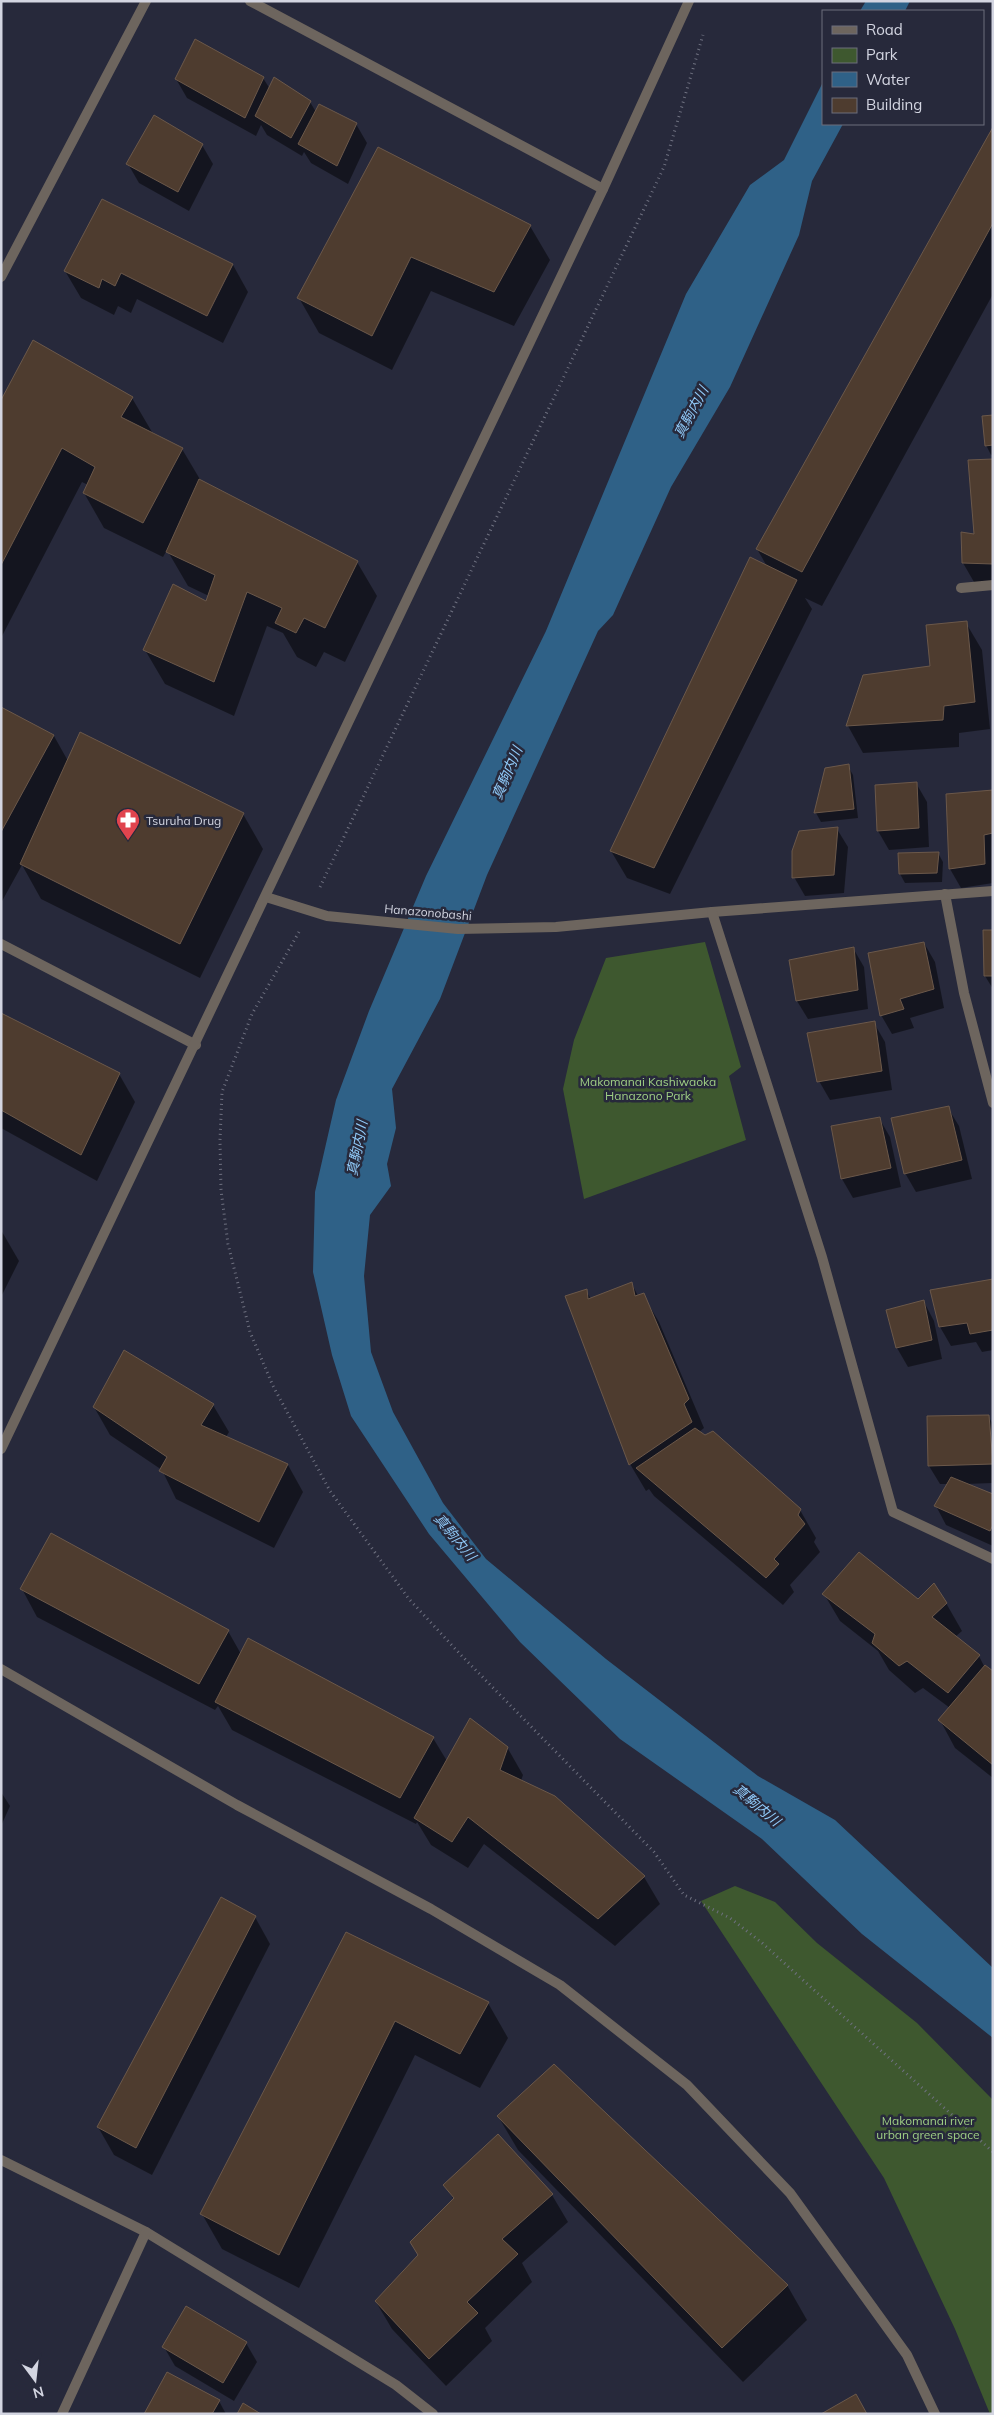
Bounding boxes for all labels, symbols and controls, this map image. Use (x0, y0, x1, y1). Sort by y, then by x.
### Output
legend (822, 10, 984, 125)
text: Road (866, 20, 903, 39)
text: Park (866, 45, 898, 64)
text: Water (866, 70, 910, 89)
text: Building (866, 95, 922, 114)
water label: 真駒内川 (670, 381, 713, 441)
water label: 真駒内川 (488, 742, 527, 802)
pharmacy icon: Tsuruha Drug (115, 807, 141, 841)
place label: Tsuruha Drug (146, 813, 221, 828)
street label: Hanazonobashi (384, 901, 472, 923)
park label: Makomanai Kashiwaoka Hanazono Park (580, 1074, 716, 1103)
water label: 真駒内川 (343, 1117, 372, 1177)
water label: 真駒内川 (430, 1510, 481, 1566)
water label: 真駒内川 (730, 1780, 786, 1831)
park label: Makomanai river urban green space (876, 2113, 980, 2142)
north arrow (10, 2355, 60, 2405)
text: N (31, 2382, 46, 2403)

